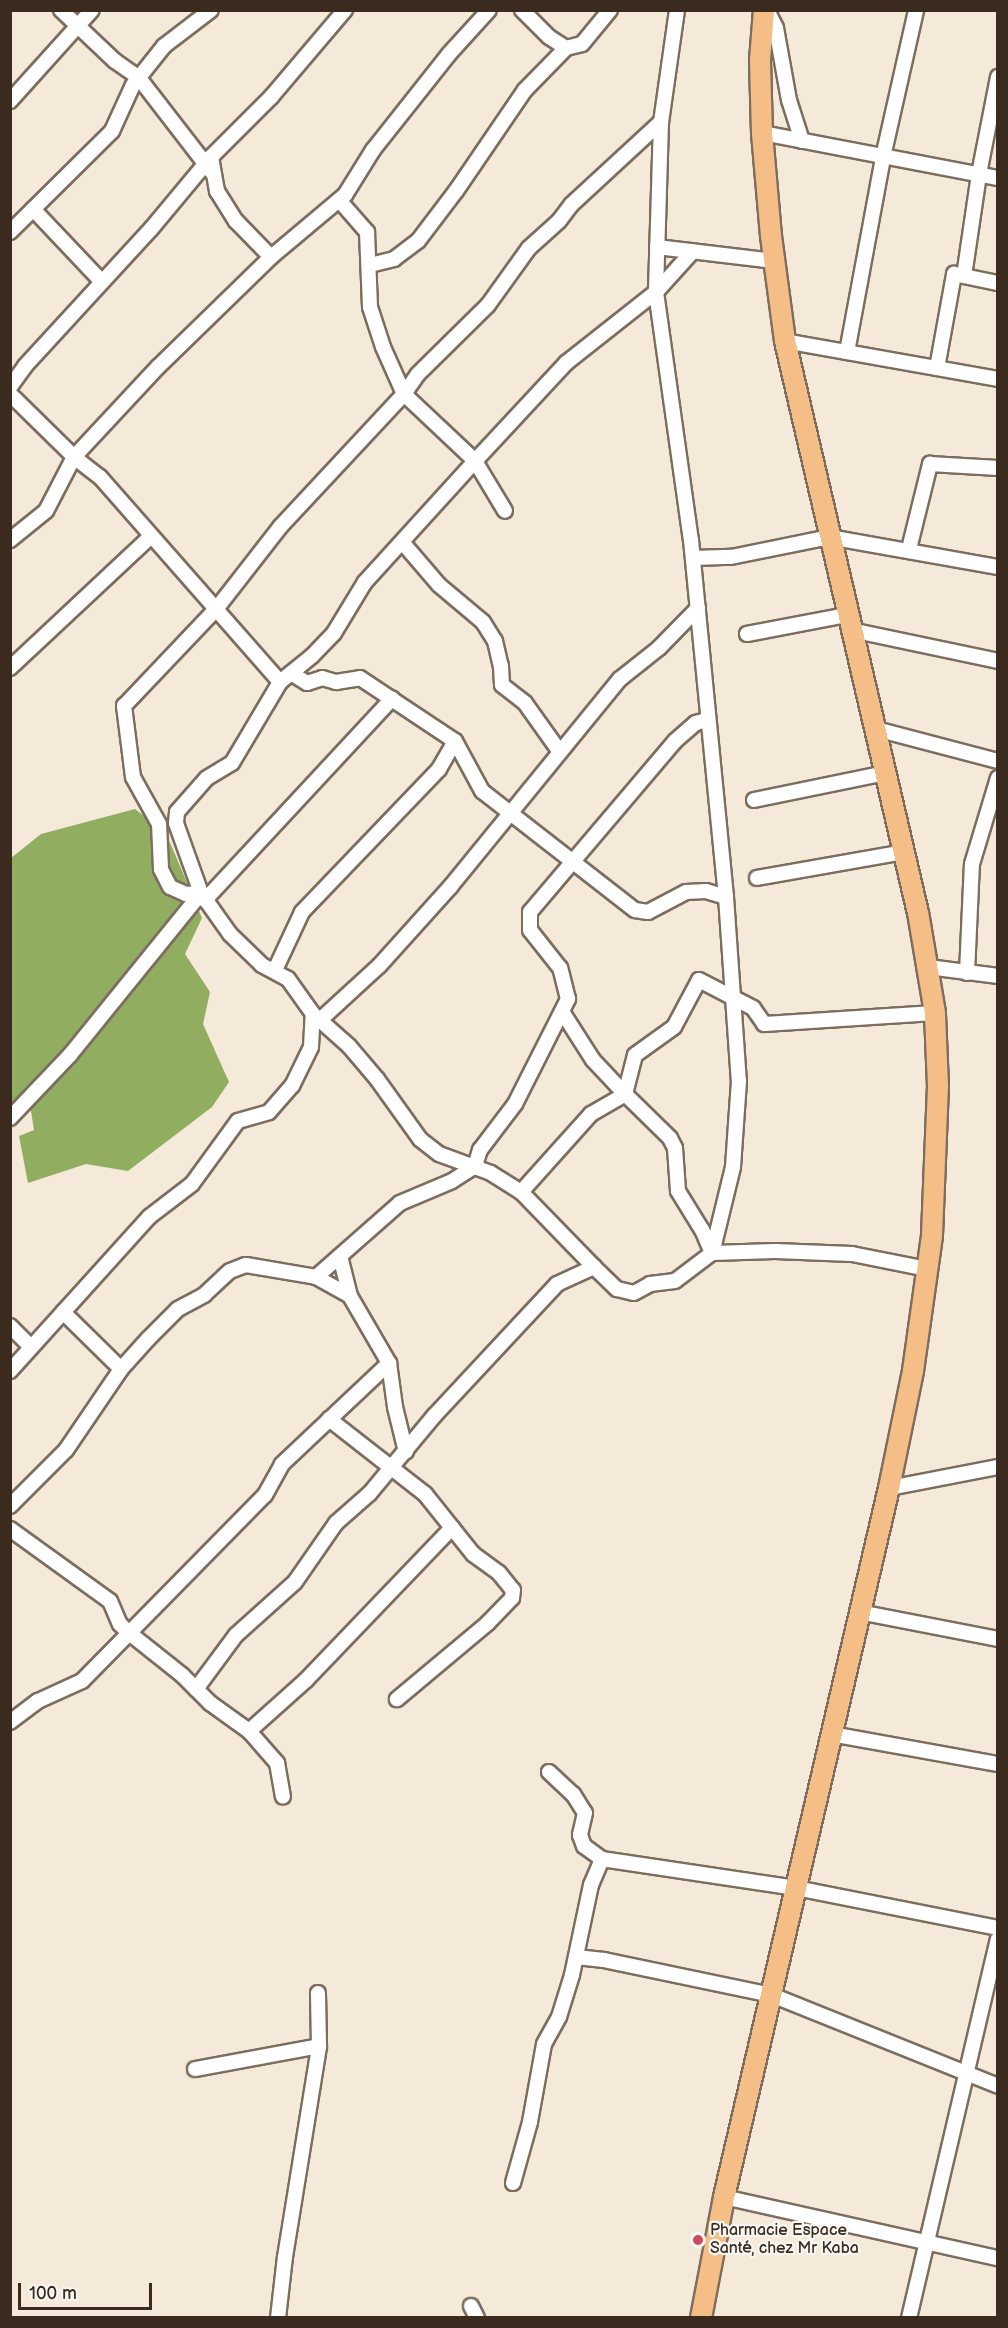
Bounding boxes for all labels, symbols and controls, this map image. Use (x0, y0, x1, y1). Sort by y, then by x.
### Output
place label: Pharmacie Espace Santé, chez Mr Kaba (710, 2221, 859, 2259)
marker: Pharmacie Espace Santé, chez Mr Kaba (691, 2233, 705, 2247)
scale bar (21, 2271, 154, 2309)
text: 100 m (29, 2283, 77, 2304)

